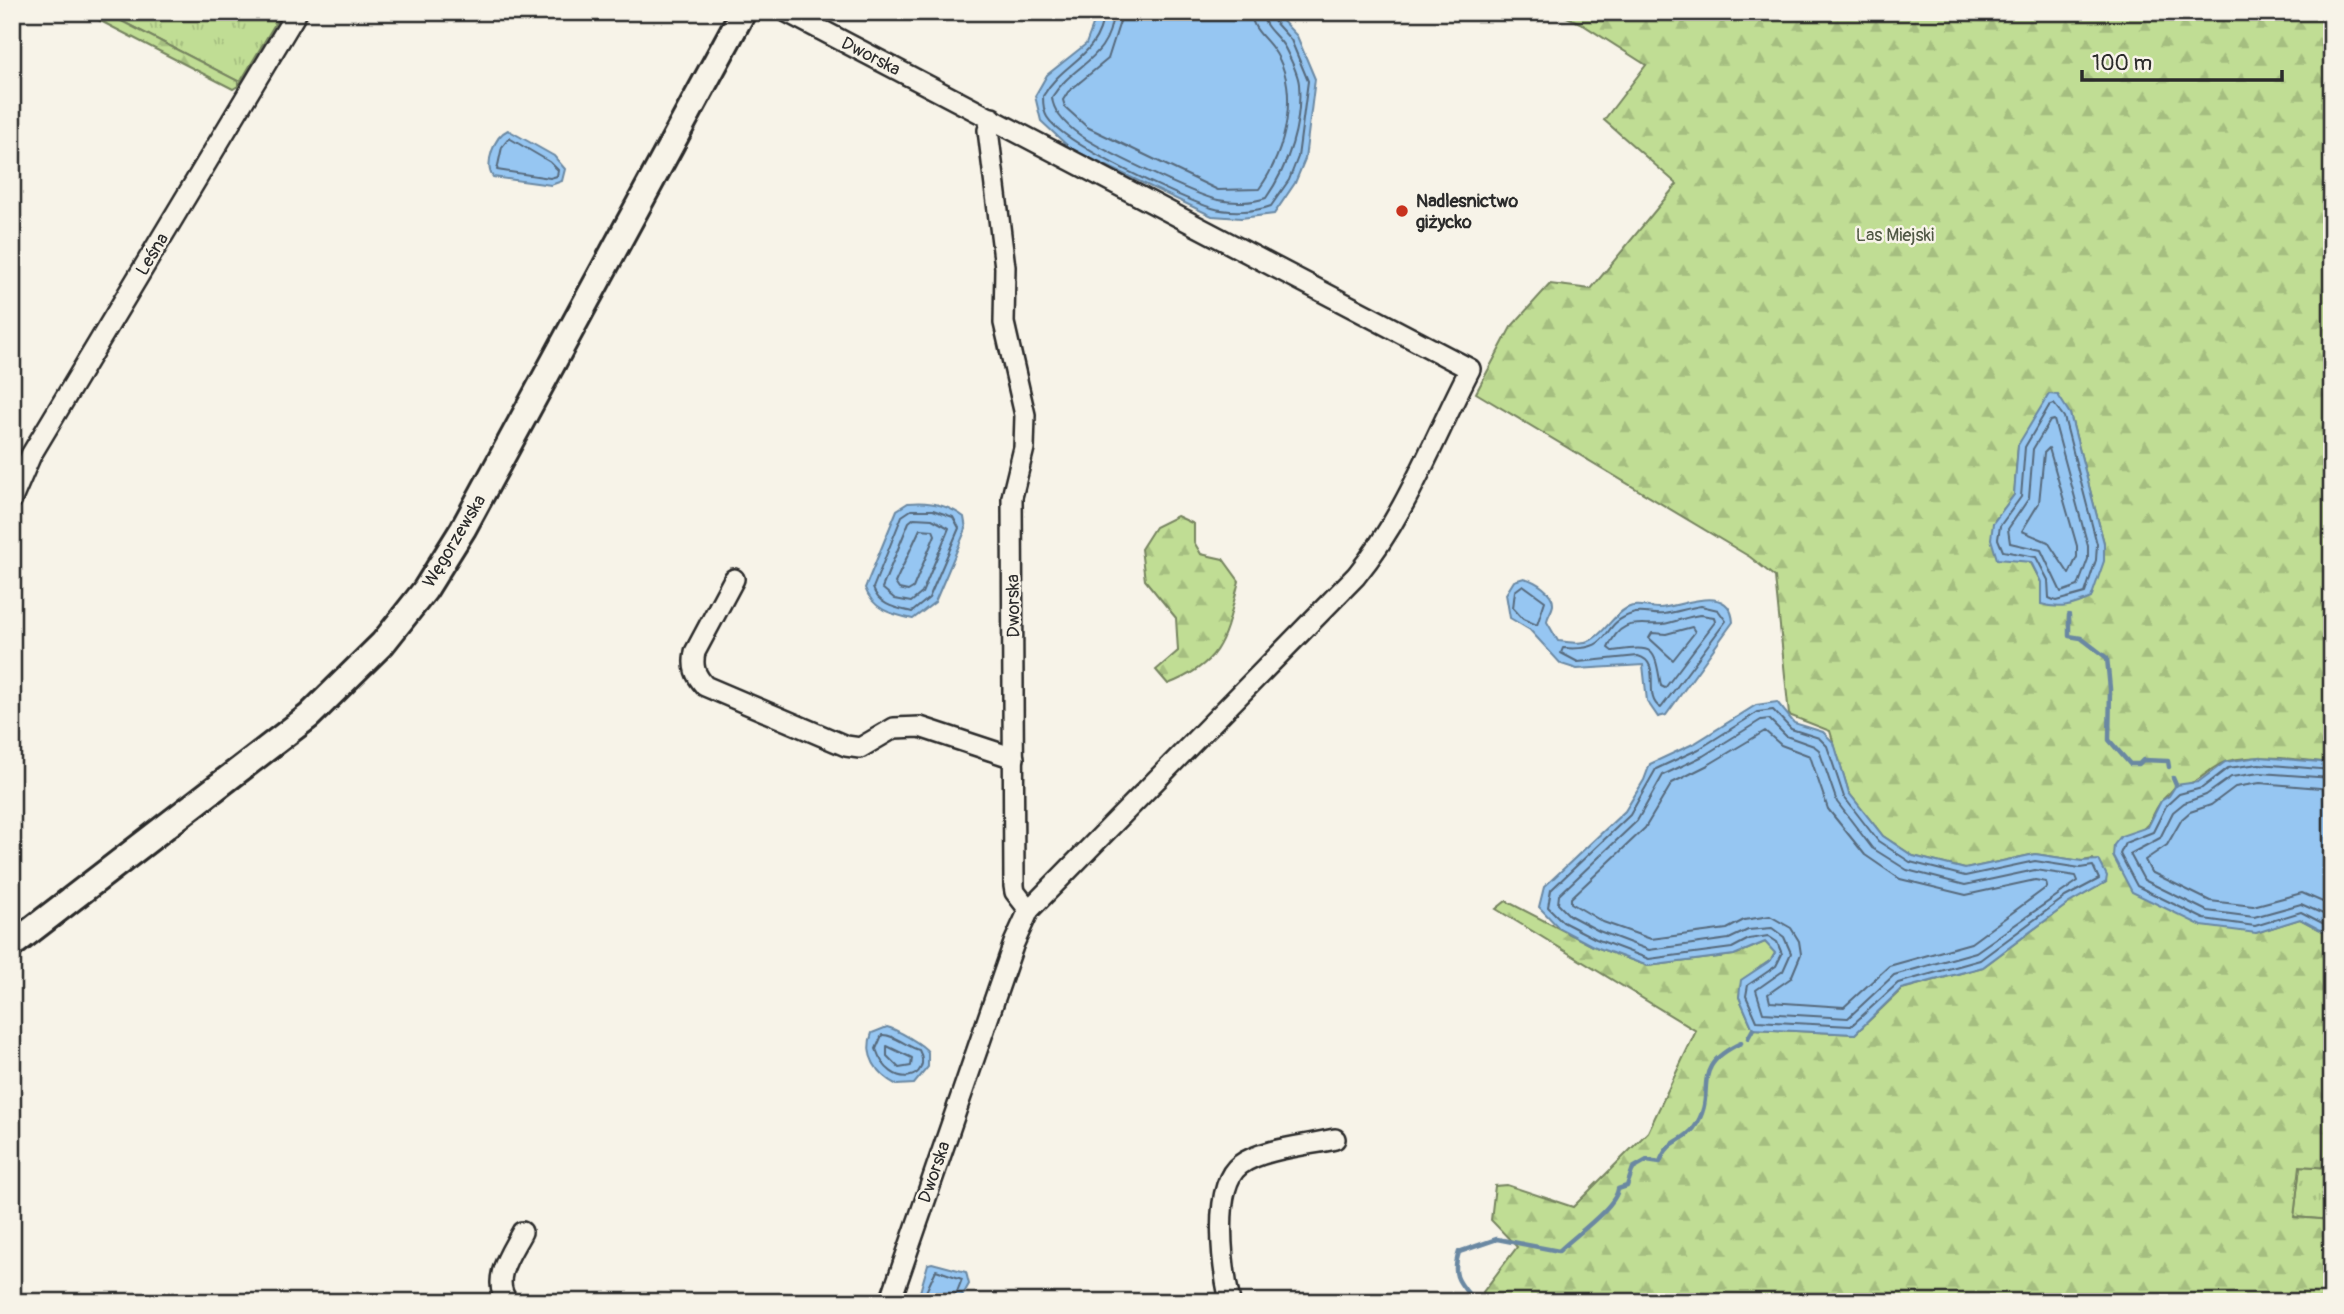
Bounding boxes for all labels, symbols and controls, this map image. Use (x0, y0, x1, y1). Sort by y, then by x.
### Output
street label: Dworska (837, 32, 904, 81)
scale bar (2082, 38, 2281, 82)
text: 100 m (2092, 50, 2152, 77)
place label: Nadlesnictwo giżycko (1416, 190, 1519, 234)
marker: Nadlesnictwo giżycko (1394, 203, 1410, 219)
park label: Las Miejski (1856, 224, 1934, 247)
street label: Leśna (131, 229, 174, 280)
street label: Węgorzewska (418, 491, 491, 592)
street label: Dworska (1001, 574, 1026, 638)
street label: Dworska (913, 1138, 956, 1206)

